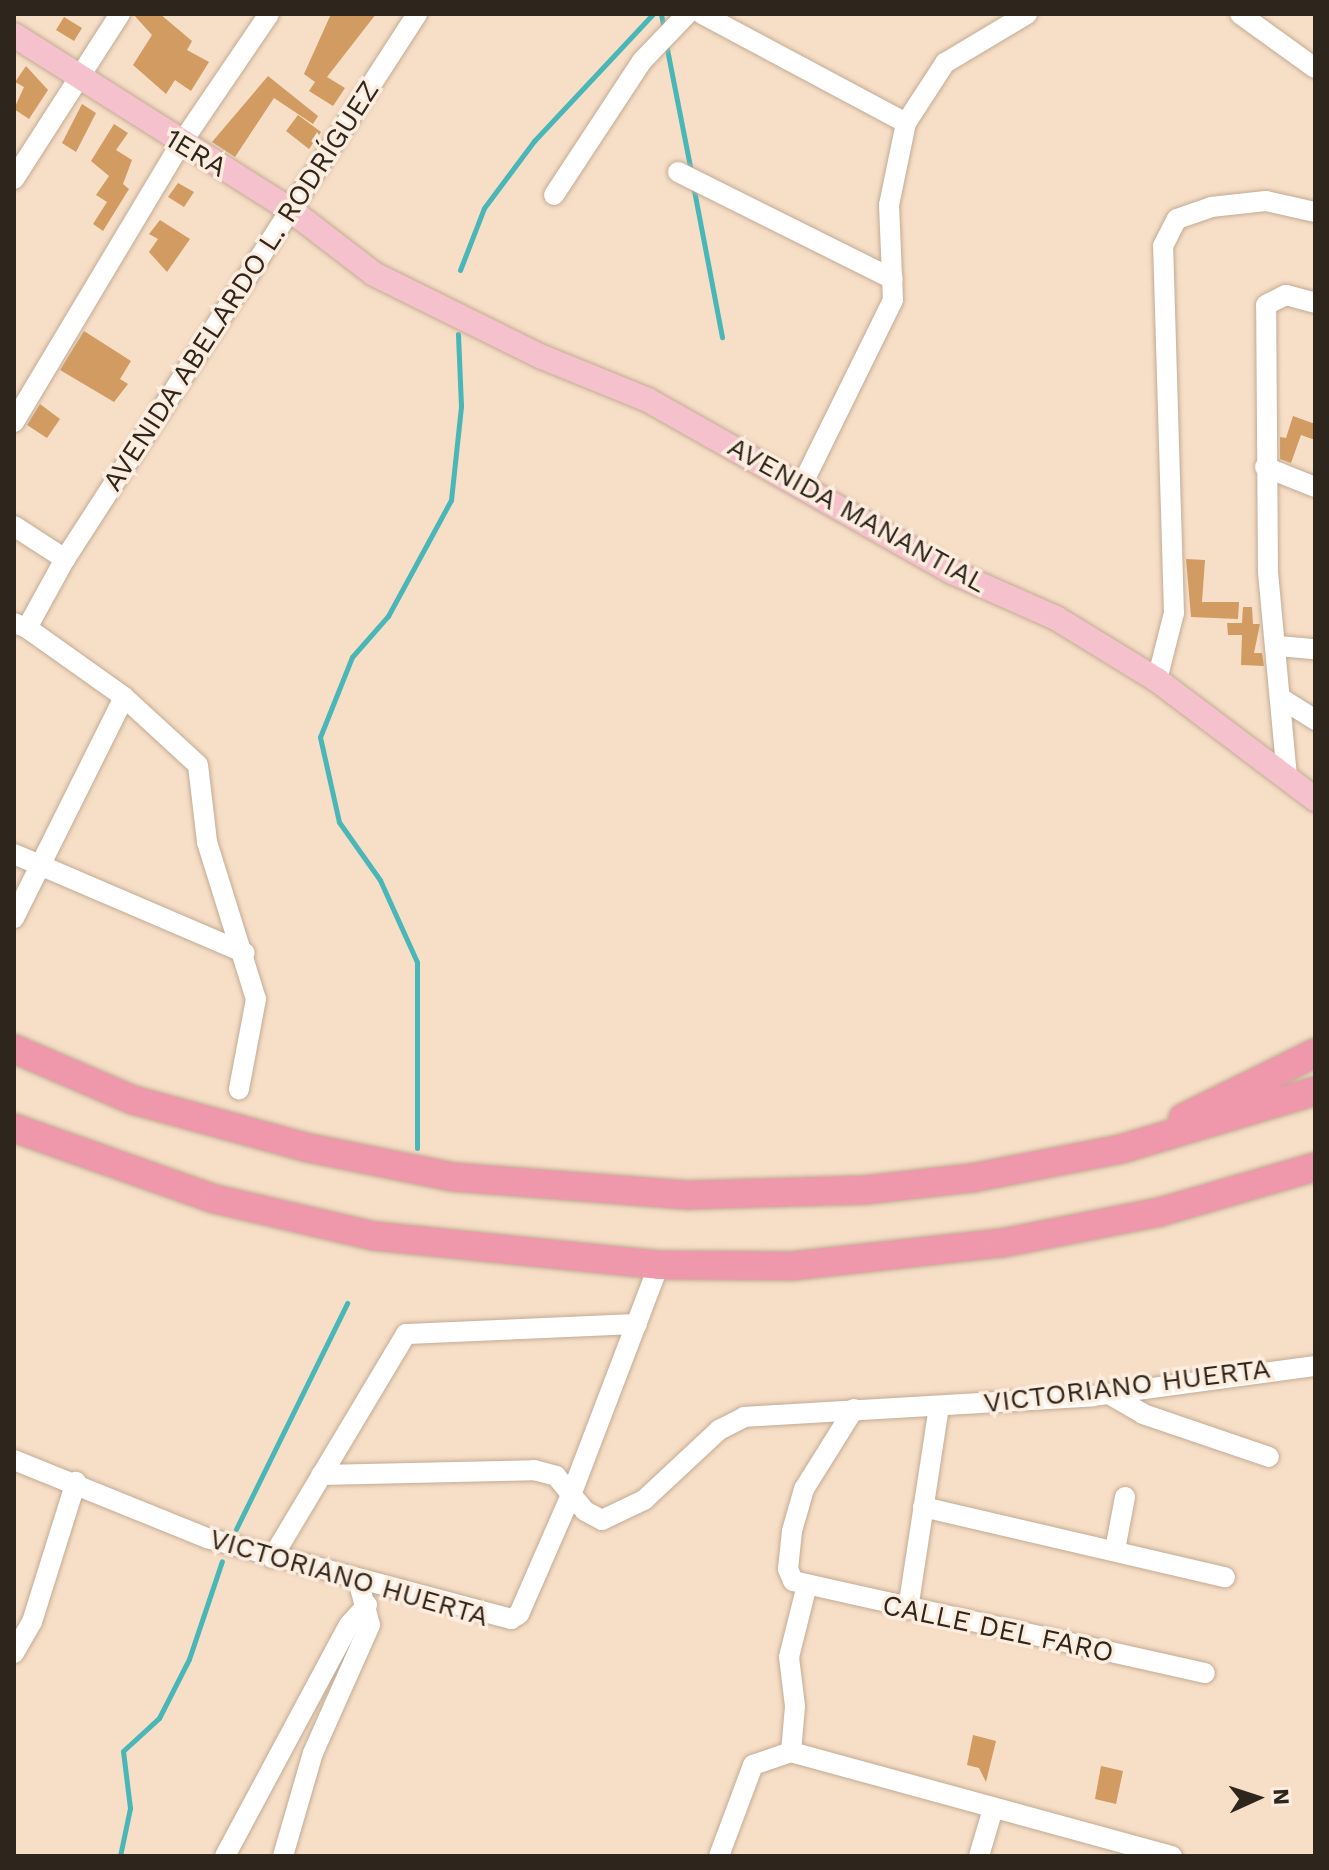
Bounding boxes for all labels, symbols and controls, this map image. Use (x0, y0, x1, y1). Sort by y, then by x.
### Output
street label: AVENIDA ABELARDO L. RODRÍGUEZ (95, 74, 387, 498)
street label: 1ERA (159, 122, 233, 184)
street label: AVENIDA MANANTIAL (721, 430, 993, 600)
street label: VICTORIANO HUERTA (982, 1352, 1272, 1420)
street label: VICTORIANO HUERTA (206, 1522, 492, 1634)
street label: CALLE DEL FARO (879, 1588, 1117, 1670)
north arrow (1217, 1758, 1297, 1838)
text: N (1269, 1788, 1294, 1806)

